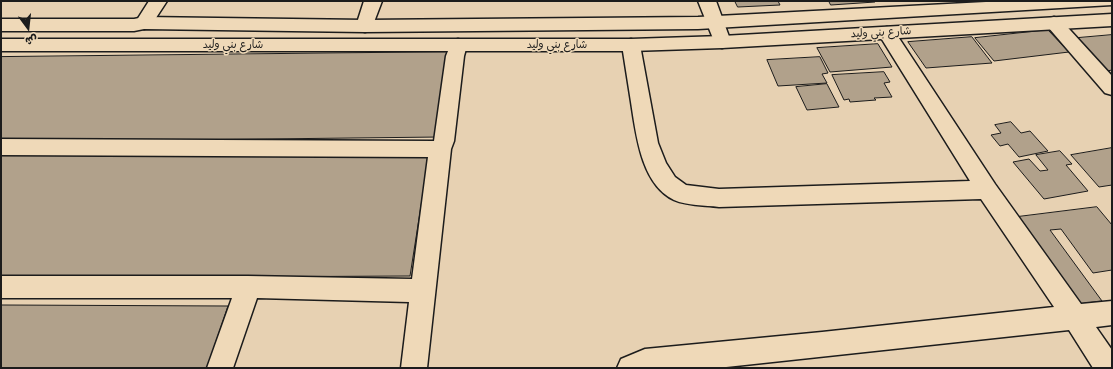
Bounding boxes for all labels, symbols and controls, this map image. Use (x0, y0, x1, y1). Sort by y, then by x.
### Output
north arrow (8, 8, 48, 48)
street label: شارع بني وليد (850, 25, 912, 41)
text: ش (23, 29, 40, 51)
street label: شارع بني وليد (203, 38, 263, 52)
street label: شارع بني وليد (527, 38, 587, 52)

